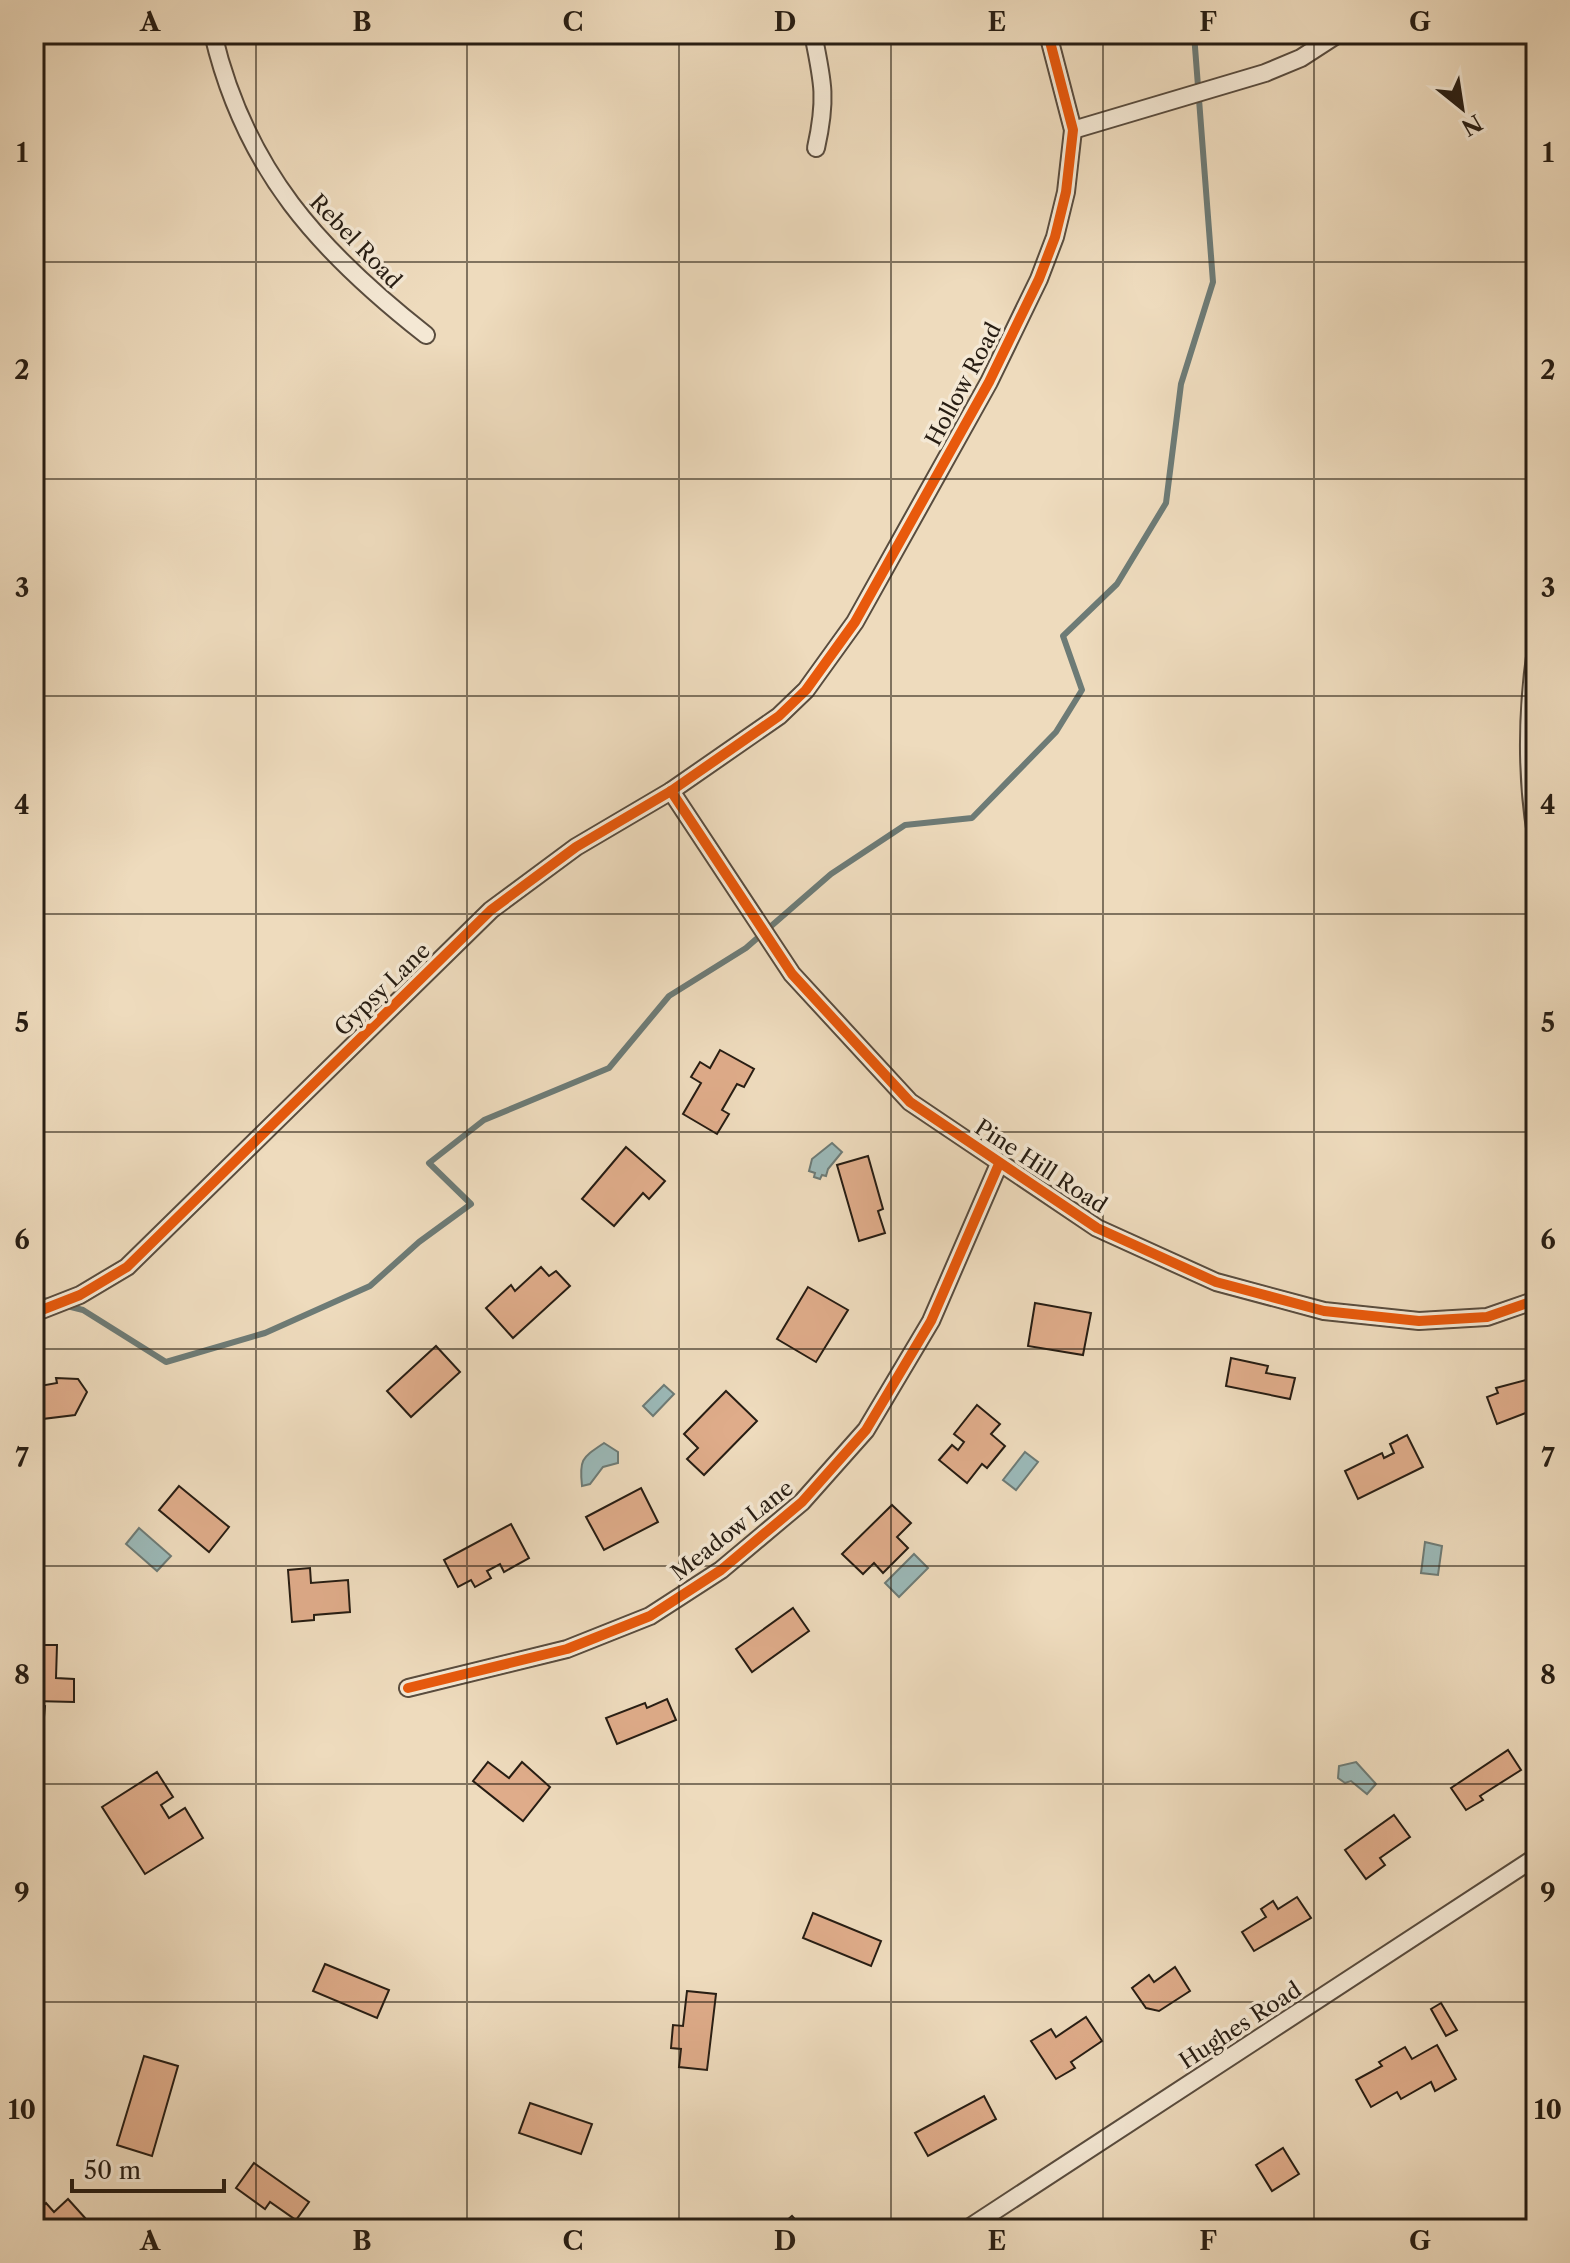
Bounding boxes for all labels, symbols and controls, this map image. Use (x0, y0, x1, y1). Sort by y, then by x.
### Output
text: A (139, 6, 161, 38)
text: B (352, 6, 372, 38)
text: C (563, 6, 583, 38)
text: D (774, 6, 796, 38)
text: E (988, 6, 1006, 38)
text: F (1199, 6, 1217, 38)
text: G (1409, 6, 1431, 38)
north arrow (1422, 68, 1502, 148)
text: N (1457, 108, 1487, 141)
text: 1 (16, 137, 28, 169)
text: 1 (1542, 137, 1554, 169)
street label: Rebel Road (304, 189, 407, 294)
street label: Hollow Road (920, 318, 1007, 450)
text: 2 (14, 354, 30, 386)
text: 2 (1540, 354, 1556, 386)
text: 3 (15, 572, 29, 604)
text: 3 (1541, 572, 1555, 604)
text: 4 (14, 789, 30, 821)
text: 4 (1540, 789, 1556, 821)
street label: Gypsy Lane (329, 937, 436, 1042)
text: 5 (15, 1007, 29, 1039)
text: 5 (1541, 1007, 1555, 1039)
street label: Pine Hill Road (970, 1114, 1112, 1219)
text: 6 (14, 1224, 30, 1256)
text: 6 (1540, 1224, 1556, 1256)
text: 7 (15, 1442, 29, 1474)
text: 7 (1541, 1442, 1555, 1474)
street label: Meadow Lane (666, 1474, 799, 1586)
text: 8 (14, 1659, 30, 1691)
text: 8 (1540, 1659, 1556, 1691)
text: 9 (14, 1877, 30, 1909)
text: 9 (1540, 1877, 1556, 1909)
street label: Hughes Road (1174, 1976, 1306, 2075)
text: 10 (8, 2094, 36, 2126)
text: 10 (1534, 2094, 1562, 2126)
scale bar (72, 2143, 224, 2193)
text: 50 m (84, 2156, 141, 2185)
text: A (139, 2225, 161, 2257)
text: B (352, 2225, 372, 2257)
text: C (563, 2225, 583, 2257)
text: D (774, 2225, 796, 2257)
text: E (988, 2225, 1006, 2257)
text: F (1199, 2225, 1217, 2257)
text: G (1409, 2225, 1431, 2257)

